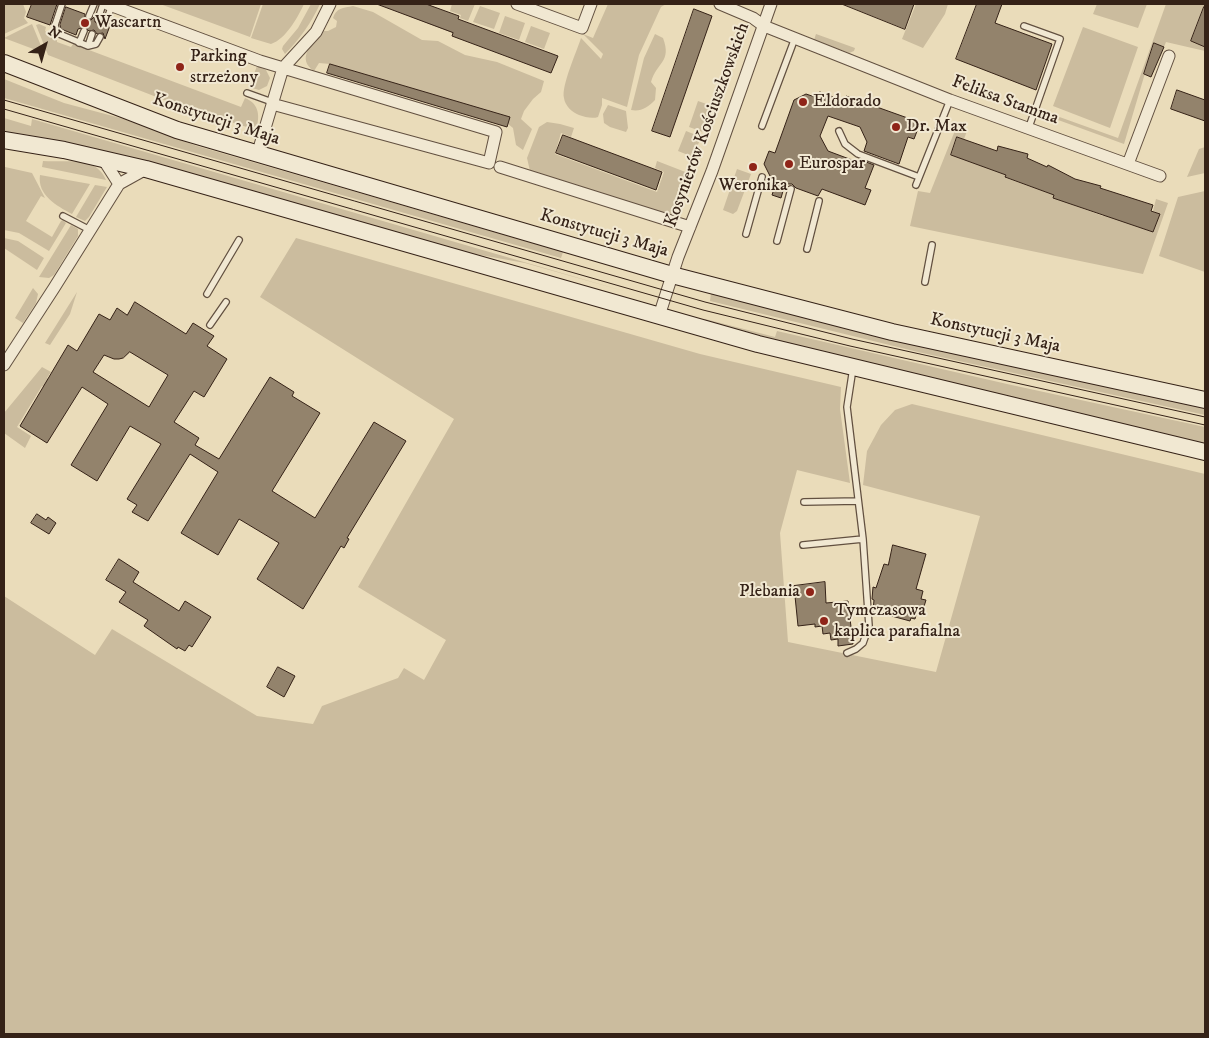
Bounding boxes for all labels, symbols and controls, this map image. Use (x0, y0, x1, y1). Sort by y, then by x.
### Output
place label: Wascartn (95, 12, 161, 34)
marker: Wascartn (79, 17, 91, 29)
north arrow (20, 20, 70, 70)
street label: Kosynierów Kościuszkowskich (661, 20, 755, 230)
text: N (44, 23, 64, 44)
place label: Parking strzeżony (190, 46, 258, 88)
marker: Parking strzeżony (174, 61, 186, 73)
street label: Feliksa Stamma (949, 72, 1061, 130)
street label: Konstytucji 3 Maja (150, 89, 282, 151)
place label: Eldorado (813, 91, 881, 113)
marker: Eldorado (797, 96, 809, 108)
place label: Dr. Max (906, 116, 967, 138)
marker: Dr. Max (890, 121, 902, 133)
place label: Eurospar (799, 153, 865, 175)
marker: Eurospar (783, 158, 795, 170)
marker: Weronika (747, 161, 759, 173)
place label: Weronika (718, 175, 788, 197)
street label: Konstytucji 3 Maja (537, 205, 671, 263)
street label: Konstytucji 3 Maja (928, 310, 1062, 358)
place label: Plebania (739, 581, 800, 603)
marker: Plebania (804, 586, 816, 598)
place label: Tymczasowa kaplica parafialna (834, 600, 960, 642)
marker: Tymczasowa kaplica parafialna (818, 615, 830, 627)

